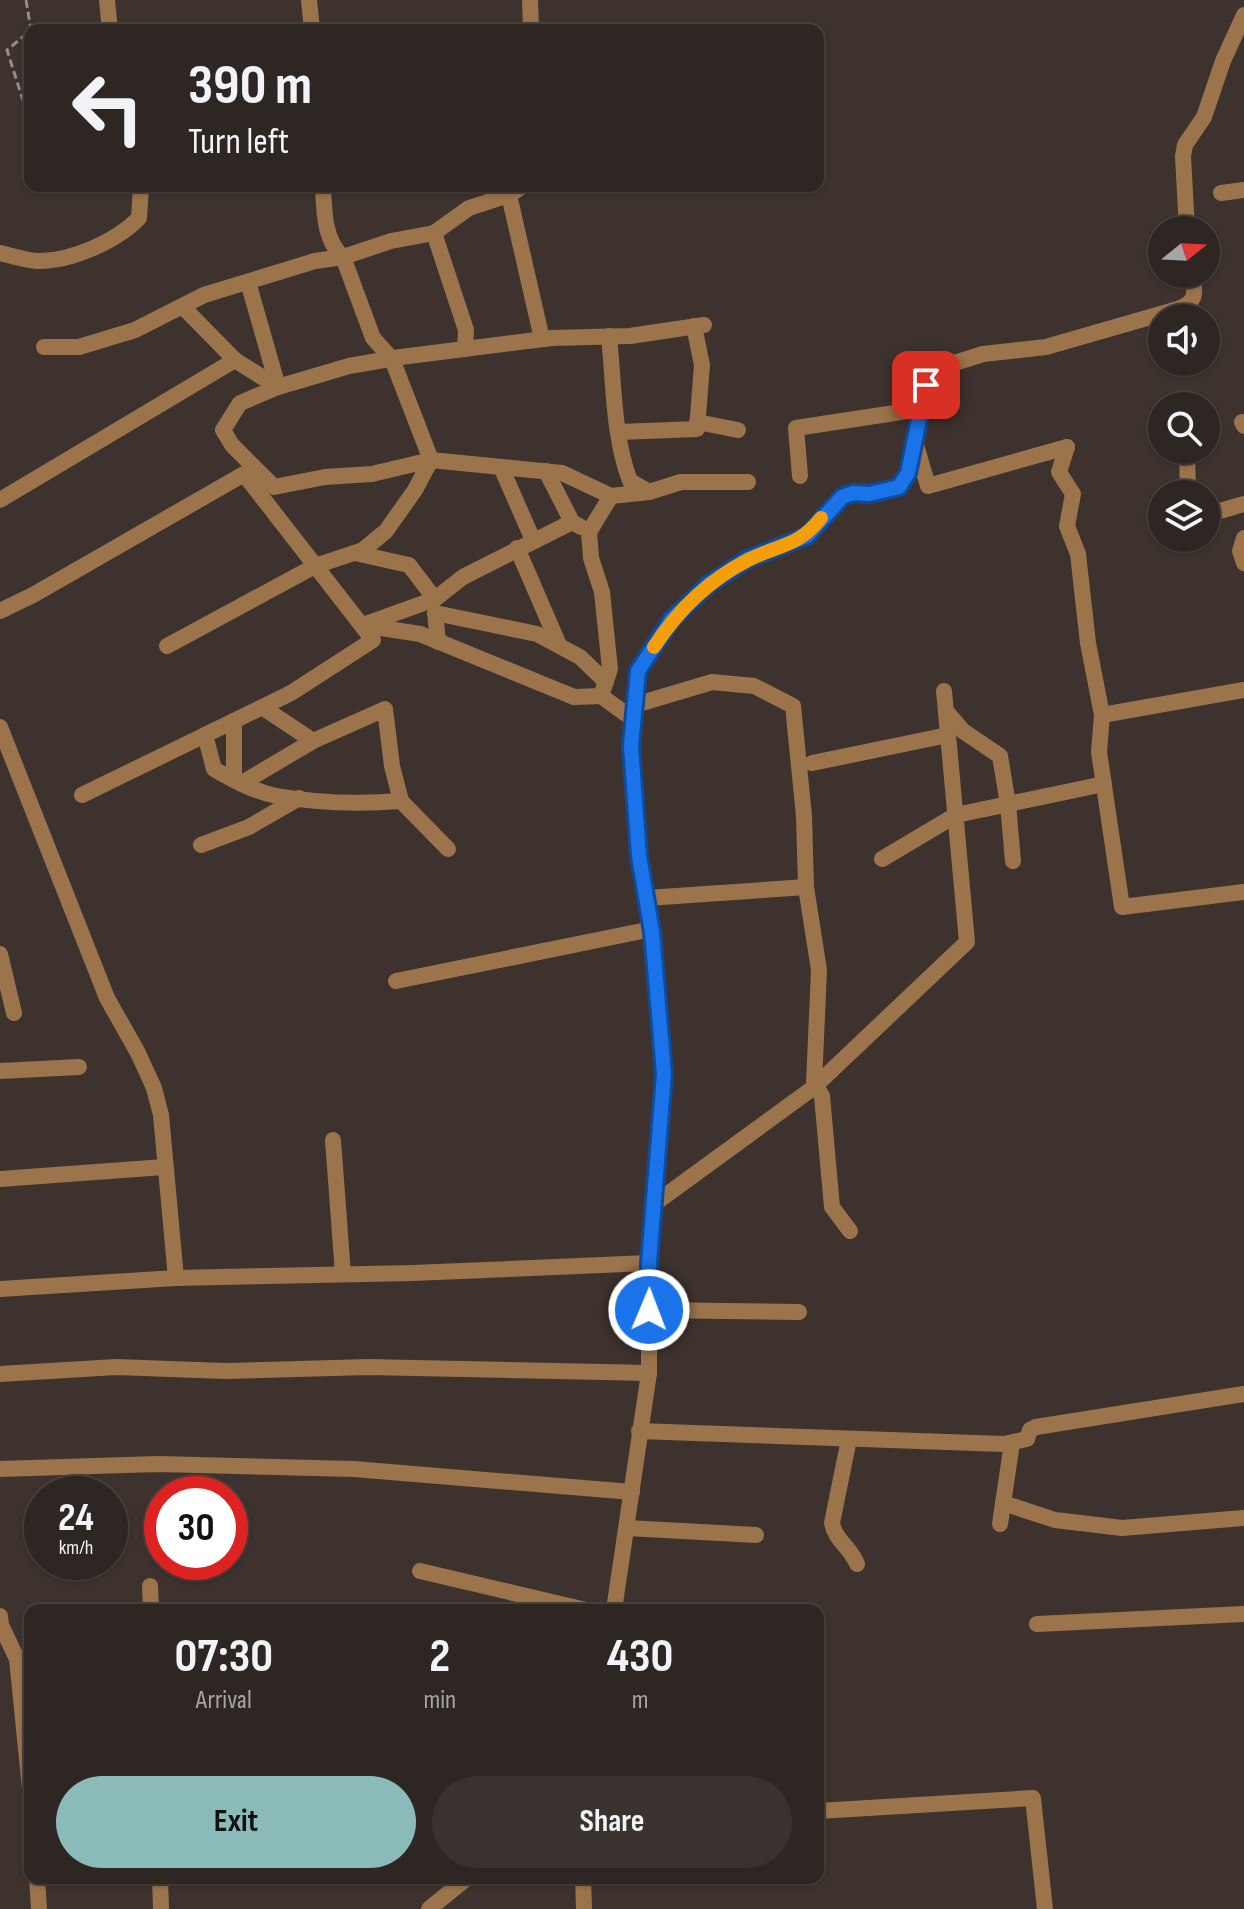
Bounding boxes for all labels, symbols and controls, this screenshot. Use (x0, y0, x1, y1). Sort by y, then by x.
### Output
text: 390 m (188, 53, 312, 120)
icon: left (56, 56, 160, 160)
text: Turn left (188, 121, 289, 164)
north arrow (1148, 216, 1220, 288)
map controls (1148, 216, 1220, 552)
button: sound (1148, 304, 1220, 376)
pin (892, 351, 960, 419)
icon: arrive (904, 363, 948, 407)
button: search (1148, 392, 1220, 464)
button: layers (1148, 480, 1220, 552)
position arrow (607, 1268, 691, 1352)
speed limit sign: 30 (144, 1476, 248, 1580)
text: 24 (58, 1494, 94, 1542)
text: km/h (59, 1536, 93, 1560)
text: 07:30 (174, 1628, 273, 1685)
text: 2 (429, 1628, 450, 1685)
text: 430 (607, 1628, 673, 1685)
text: Arrival (196, 1685, 252, 1716)
text: min (424, 1685, 456, 1716)
text: m (632, 1685, 648, 1716)
button: Exit (56, 1776, 416, 1868)
button: Share (432, 1776, 792, 1868)

